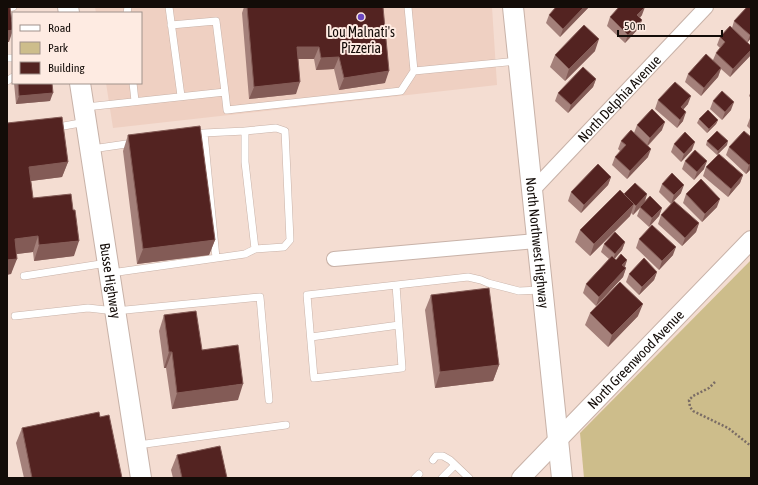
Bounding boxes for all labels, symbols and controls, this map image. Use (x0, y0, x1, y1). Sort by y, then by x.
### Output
legend (12, 12, 142, 84)
marker: Lou Malnati's Pizzeria (356, 12, 366, 22)
scale bar (618, 12, 722, 38)
text: 50 m (624, 19, 646, 33)
text: Road (48, 21, 71, 35)
place label: Lou Malnati's Pizzeria (327, 24, 395, 56)
text: Park (48, 41, 69, 55)
street label: North Delphia Avenue (574, 52, 664, 145)
text: Building (48, 61, 86, 75)
street label: North Northwest Highway (523, 176, 552, 309)
street label: Busse Highway (97, 242, 124, 320)
street label: North Greenwood Avenue (584, 307, 687, 412)

